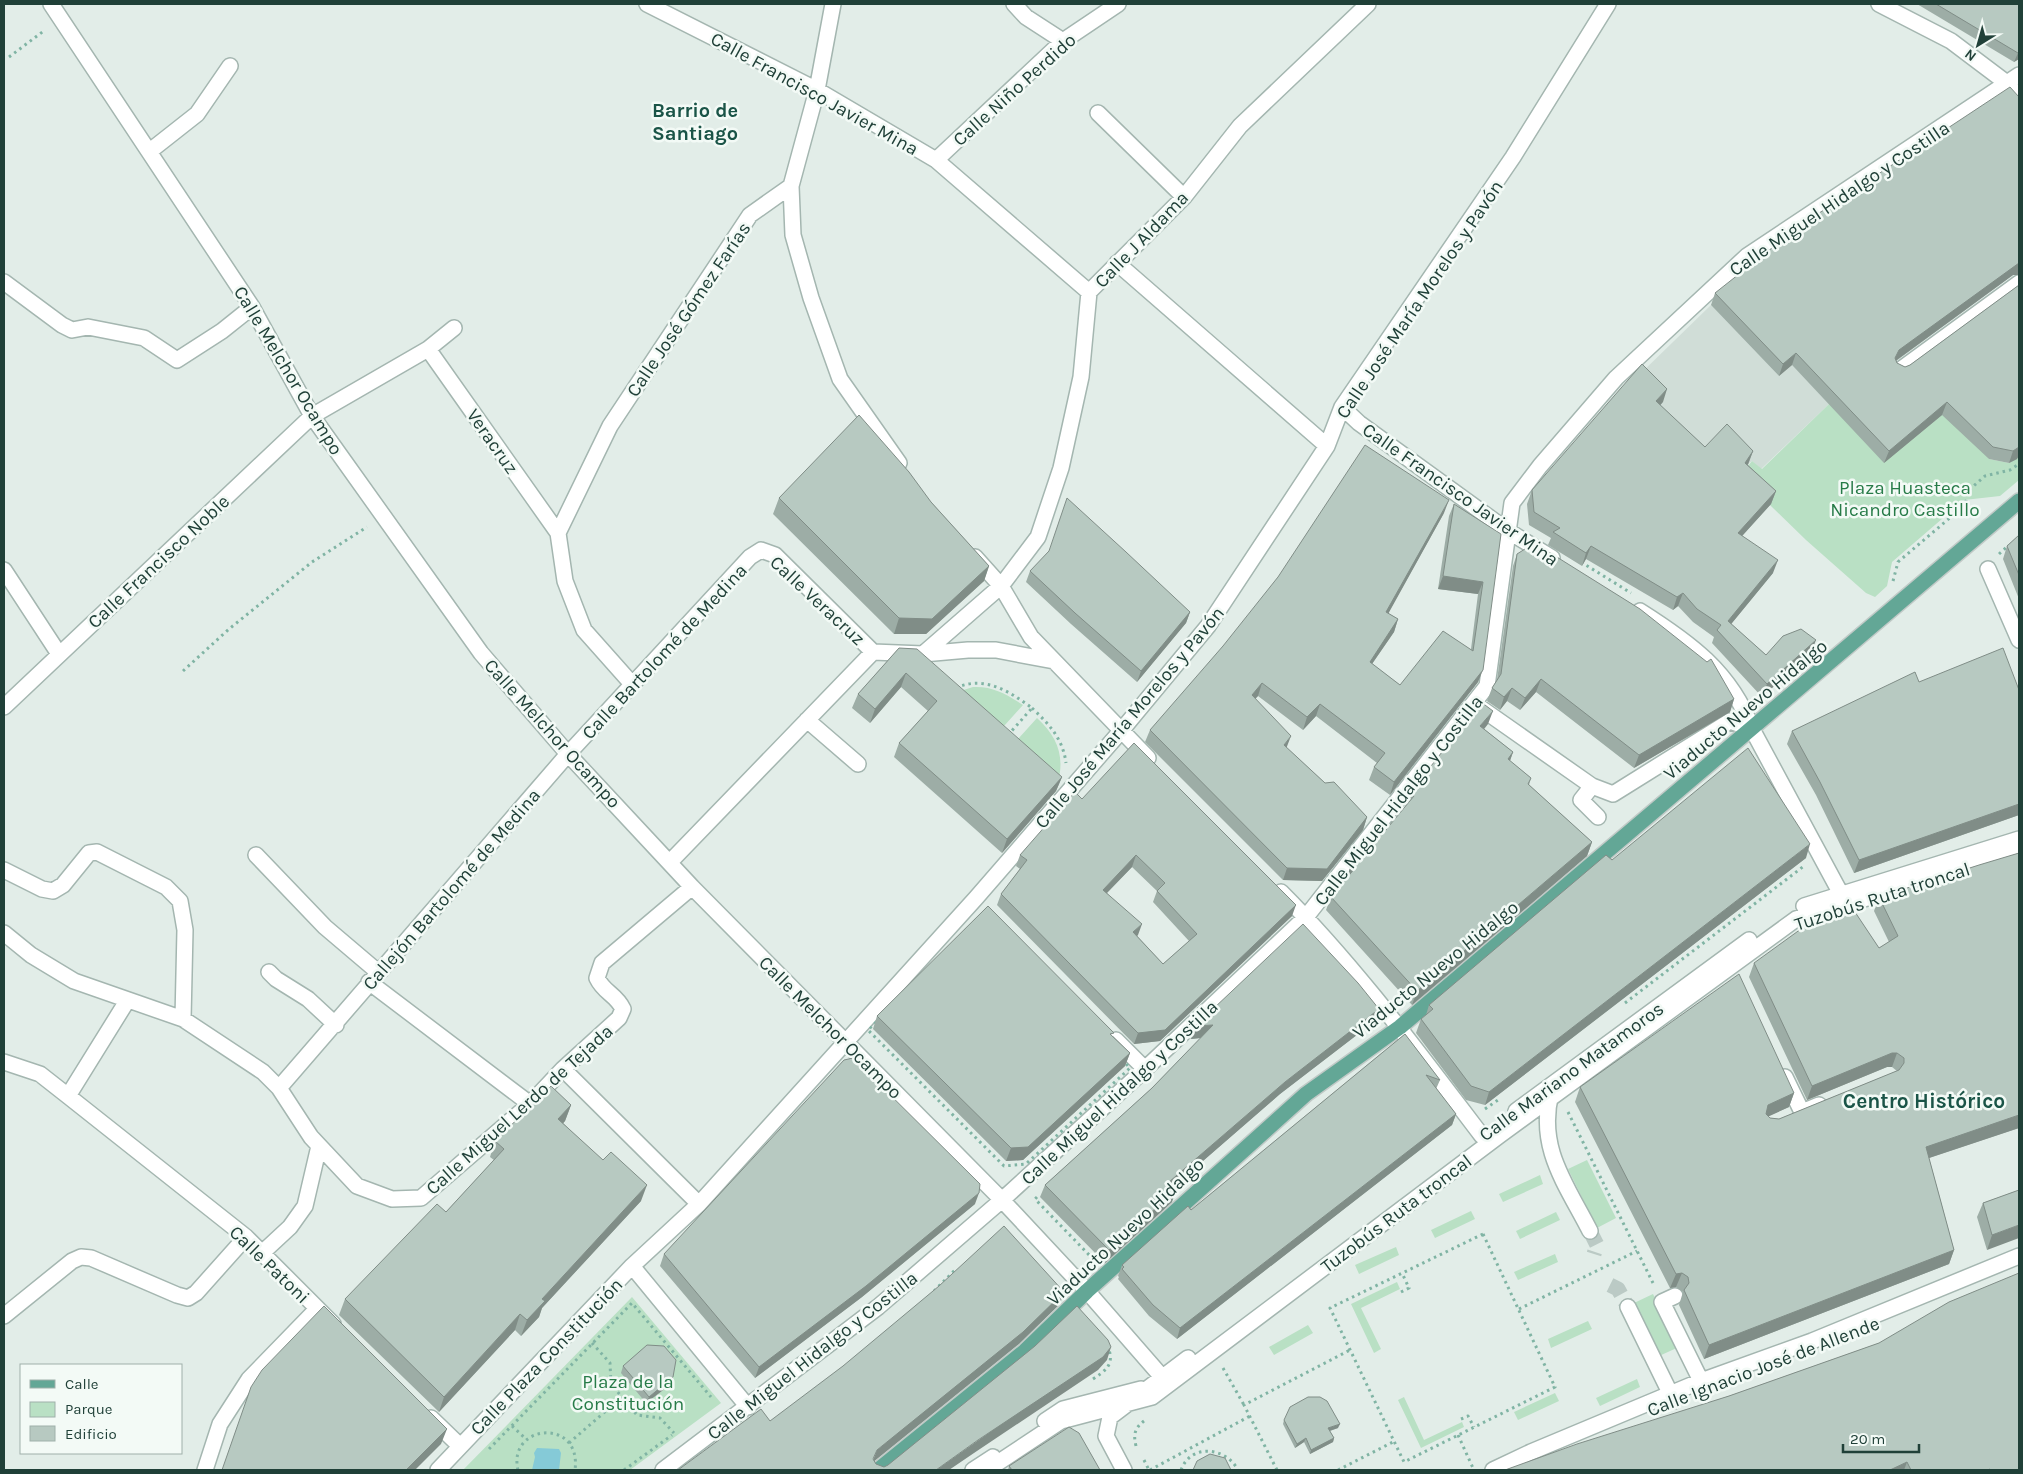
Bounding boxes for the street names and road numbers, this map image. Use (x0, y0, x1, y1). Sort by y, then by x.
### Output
street label: Calle Francisco Javier Mina (707, 28, 922, 160)
street label: Calle Niño Perdido (949, 29, 1081, 151)
street label: Calle Miguel Hidalgo y Costilla (1725, 117, 1954, 281)
street label: Calle José María Morelos y Pavón (1332, 176, 1508, 423)
street label: Calle J Aldama (1090, 187, 1193, 292)
street label: Calle José Gómez Farías (622, 218, 756, 401)
street label: Calle Melchor Ocampo (229, 282, 347, 459)
street label: Veracruz (462, 405, 523, 478)
street label: Calle Francisco Javier Mina (1358, 419, 1563, 571)
street label: Calle Francisco Noble (83, 490, 234, 633)
street label: Calle Veracruz (765, 551, 869, 650)
street label: Calle Bartolomé de Medina (578, 559, 752, 744)
street label: Calle José María Morelos y Pavón (1031, 602, 1229, 833)
street label: Viaducto Nuevo Hidalgo (1659, 635, 1832, 785)
street label: Calle Melchor Ocampo (480, 655, 625, 813)
street label: Calle Miguel Hidalgo y Costilla (1310, 691, 1488, 910)
street label: Callejón Bartolomé de Medina (358, 785, 545, 995)
street label: Tuzobús Ruta troncal (1792, 858, 1973, 936)
street label: Viaducto Nuevo Hidalgo (1348, 896, 1523, 1043)
street label: Calle Melchor Ocampo (754, 952, 906, 1104)
street label: Calle Miguel Hidalgo y Costilla (1017, 996, 1223, 1190)
street label: Calle Mariano Matamoros (1475, 998, 1668, 1146)
street label: Calle Miguel Lerdo de Tejada (422, 1020, 618, 1199)
street label: Tuzobús Ruta troncal (1317, 1150, 1476, 1278)
street label: Viaducto Nuevo Hidalgo (1043, 1153, 1209, 1310)
street label: Calle Patoni (225, 1221, 314, 1308)
street label: Calle Miguel Hidalgo y Costilla (703, 1267, 922, 1445)
street label: Calle Plaza Constitución (466, 1274, 627, 1440)
street label: Calle Ignacio José de Allende (1644, 1312, 1883, 1421)

